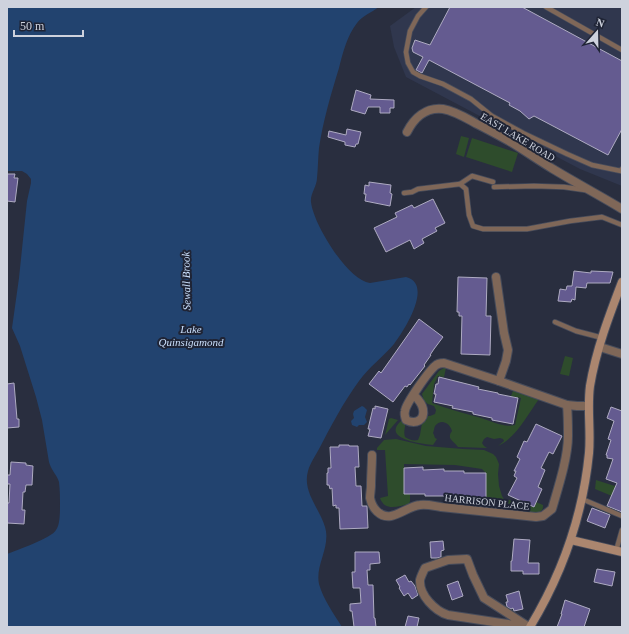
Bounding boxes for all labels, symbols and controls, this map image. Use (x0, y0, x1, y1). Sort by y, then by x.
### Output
scale bar (14, 12, 83, 38)
north arrow (577, 12, 617, 52)
text: N (595, 16, 606, 30)
text: 50 m (20, 19, 45, 33)
street label: EAST LAKE ROAD (479, 110, 557, 164)
water label: Sewall Brook (179, 251, 193, 310)
water label: Lake Quinsigamond (159, 323, 224, 348)
street label: HARRISON PLACE (444, 492, 530, 512)

